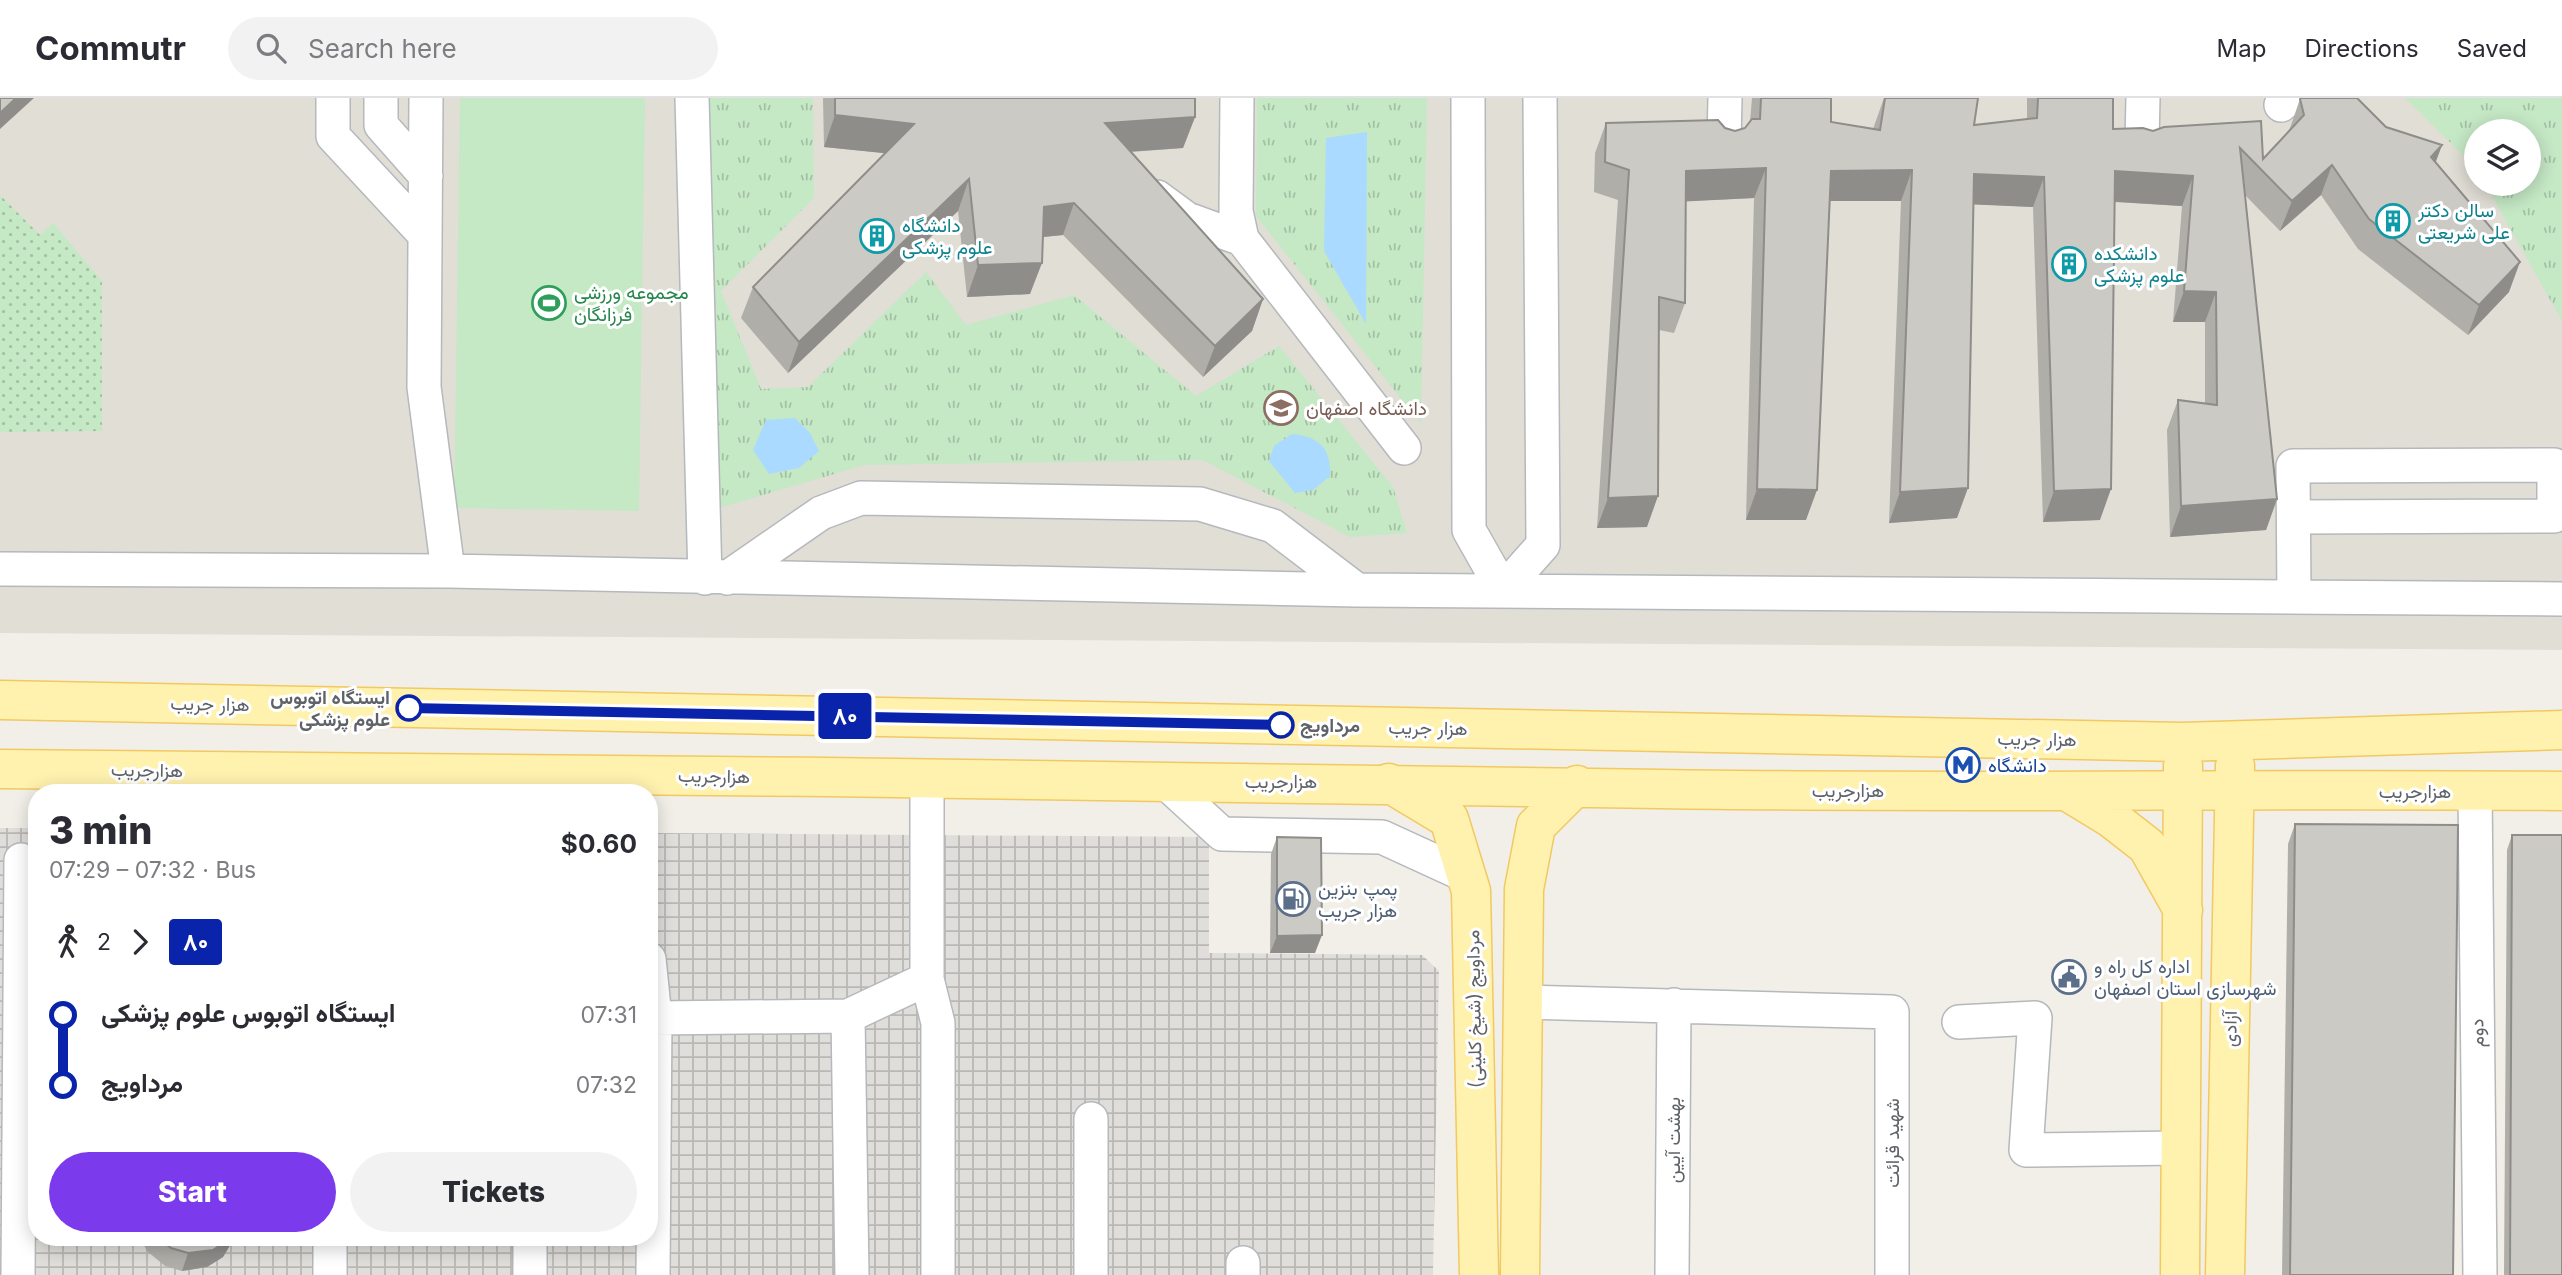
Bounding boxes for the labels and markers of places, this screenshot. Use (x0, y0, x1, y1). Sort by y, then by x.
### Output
place label: سالن دکتر علی شریعتی (2417, 199, 2510, 244)
building icon: سالن دکتر علی شریعتی (2374, 202, 2412, 240)
place label: دانشگاه علوم پزشکی (902, 214, 992, 261)
building icon: دانشگاه علوم پزشکی (858, 217, 896, 255)
place label: دانشکده علوم پزشکی (2094, 242, 2184, 289)
building icon: دانشکده علوم پزشکی (2050, 245, 2088, 283)
place label: مجموعه ورزشی فرزانگان (574, 281, 689, 326)
sports icon: مجموعه ورزشی فرزانگان (530, 284, 568, 322)
school or university icon: دانشگاه اصفهان (1262, 389, 1300, 427)
place label: دانشگاه اصفهان (1306, 397, 1427, 420)
place label: ایستگاه اتوبوس علوم پزشکی (270, 686, 390, 733)
marker: ایستگاه اتوبوس علوم پزشکی (396, 695, 422, 721)
marker: مرداویج (1268, 712, 1294, 738)
place label: مرداویج (1300, 714, 1360, 739)
metro station icon: دانشگاه (1944, 746, 1982, 784)
place label: دانشگاه (1988, 754, 2046, 777)
place label: پمپ بنزین هزار جریب (1318, 877, 1397, 922)
fuel station icon: پمپ بنزین هزار جریب (1274, 880, 1312, 918)
place label: اداره کل راه و شهرسازی استان اصفهان (2094, 955, 2276, 1000)
public building icon: اداره کل راه و شهرسازی استان اصفهان (2050, 958, 2088, 996)

